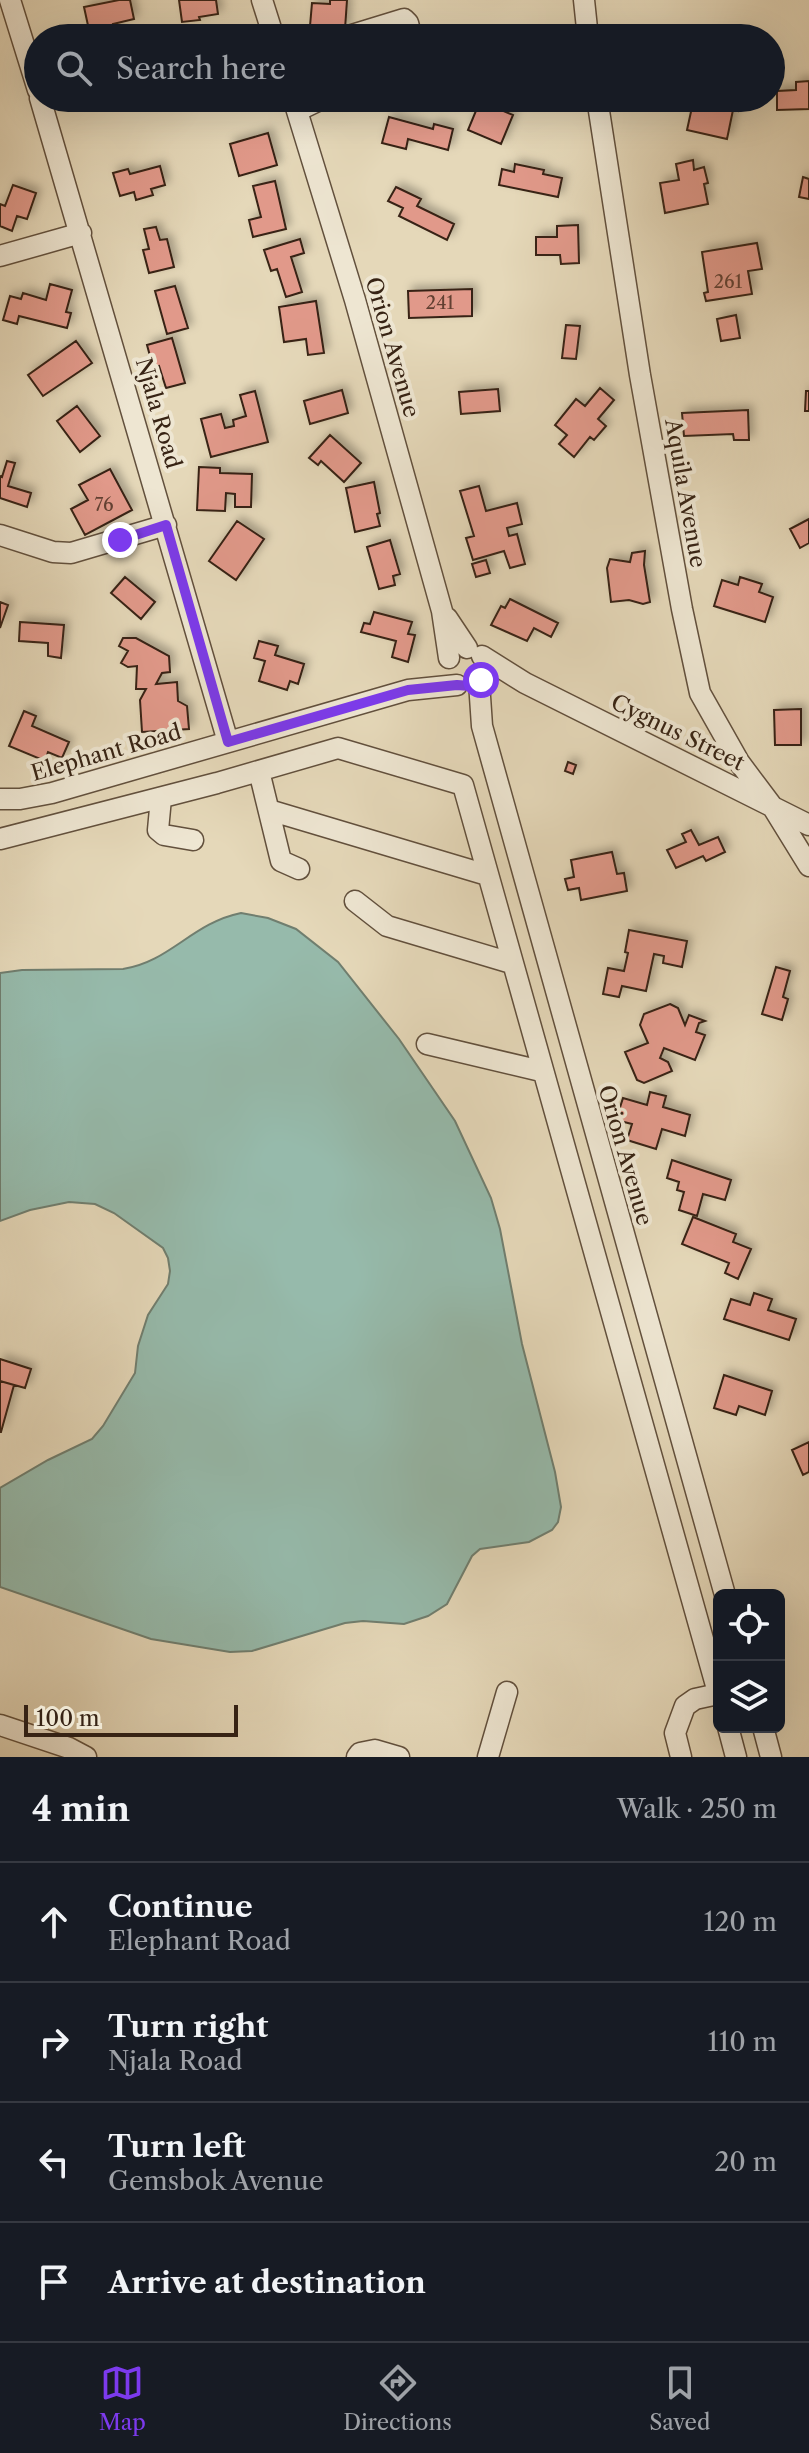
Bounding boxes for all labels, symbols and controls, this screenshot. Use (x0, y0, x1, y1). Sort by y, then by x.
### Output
search box (24, 24, 785, 112)
icon: search (52, 46, 96, 90)
text: Search here (116, 50, 286, 87)
house number: 261 (714, 271, 743, 293)
street label: Orion Avenue (360, 274, 425, 420)
house number: 241 (426, 292, 455, 314)
street label: Njala Road (130, 355, 187, 472)
street label: Aquila Avenue (659, 416, 712, 570)
house number: 76 (94, 494, 114, 516)
route end (102, 522, 138, 558)
route start (463, 662, 499, 698)
street label: Cygnus Street (607, 688, 749, 777)
street label: Elephant Road (28, 718, 184, 787)
street label: Orion Avenue (593, 1082, 658, 1228)
map controls (713, 1589, 785, 1733)
button: locate (713, 1589, 785, 1661)
button: layers (713, 1661, 785, 1733)
scale bar (24, 1701, 238, 1737)
text: 100 m (36, 1705, 99, 1732)
text: 4 min (32, 1788, 130, 1830)
text: Walk · 250 m (617, 1793, 777, 1825)
text: Continue (108, 1888, 253, 1925)
icon: ahead (32, 1900, 76, 1944)
text: 120 m (703, 1906, 777, 1938)
text: Elephant Road (108, 1925, 291, 1957)
text: Turn right (108, 2008, 268, 2045)
icon: right (32, 2020, 76, 2064)
text: 110 m (708, 2026, 777, 2058)
text: Njala Road (108, 2045, 243, 2077)
text: Turn left (108, 2128, 245, 2165)
icon: left (32, 2140, 76, 2184)
text: 20 m (714, 2146, 777, 2178)
text: Gemsbok Avenue (108, 2165, 323, 2197)
icon: arrive (32, 2260, 76, 2304)
text: Arrive at destination (108, 2264, 426, 2301)
tab: Map (99, 2361, 146, 2436)
tab: Directions (343, 2361, 452, 2436)
tab: Saved (649, 2361, 710, 2436)

